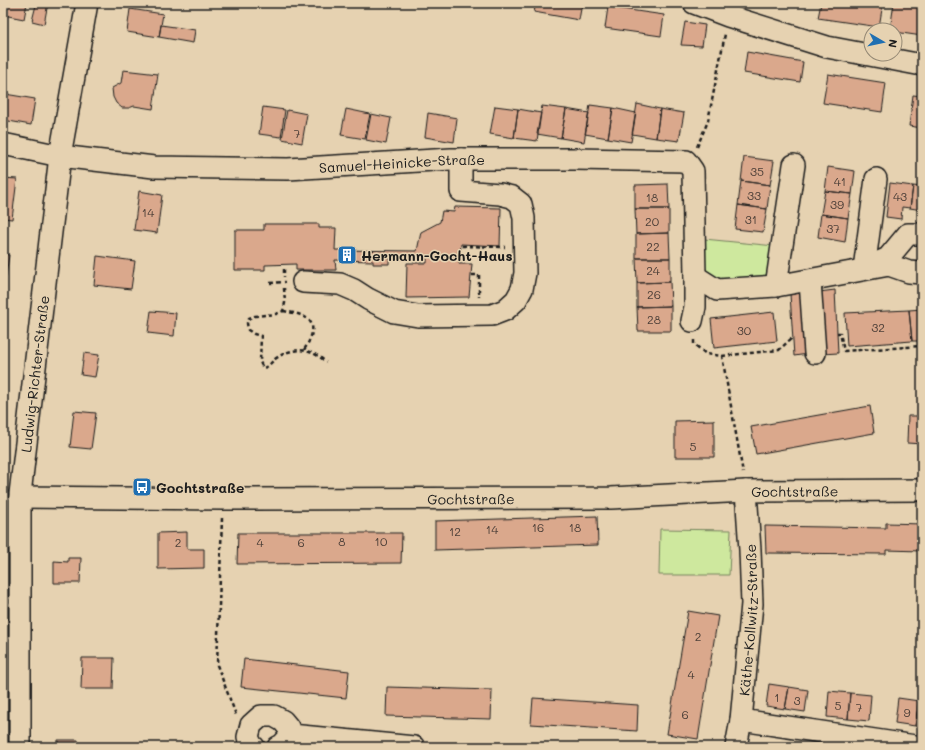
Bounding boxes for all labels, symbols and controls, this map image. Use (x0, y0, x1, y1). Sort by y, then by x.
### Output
north arrow (863, 22, 903, 62)
text: N (885, 38, 901, 49)
house number: 7 (294, 125, 301, 141)
street label: Samuel-Heinicke-Straße (318, 149, 485, 177)
house number: 35 (750, 163, 764, 179)
house number: 41 (834, 173, 846, 189)
house number: 33 (747, 187, 761, 203)
house number: 43 (893, 188, 907, 204)
house number: 18 (646, 189, 658, 205)
house number: 39 (830, 196, 844, 212)
house number: 14 (142, 204, 154, 220)
house number: 31 (745, 211, 757, 227)
house number: 20 (645, 213, 660, 229)
house number: 37 (826, 220, 840, 236)
house number: 22 (646, 238, 660, 254)
building icon: Hermann-Gocht-Haus (336, 244, 358, 266)
place label: Hermann-Gocht-Haus (361, 246, 512, 265)
house number: 24 (646, 262, 660, 278)
house number: 26 (647, 286, 661, 302)
street label: Ludwig-Richter-Straße (16, 294, 53, 453)
house number: 28 (647, 311, 661, 327)
house number: 32 (871, 319, 885, 335)
house number: 30 (737, 322, 752, 338)
house number: 5 (690, 438, 697, 454)
bus stop icon: Gochtstraße (131, 476, 153, 498)
place label: Gochtstraße (156, 478, 244, 497)
street label: Gochtstraße (751, 481, 839, 500)
street label: Gochtstraße (427, 489, 515, 508)
house number: 16 (532, 519, 544, 535)
house number: 18 (569, 519, 581, 535)
house number: 14 (486, 521, 498, 537)
house number: 12 (449, 523, 461, 539)
house number: 8 (338, 533, 346, 549)
house number: 10 (375, 533, 388, 549)
house number: 2 (175, 534, 181, 550)
house number: 4 (256, 534, 264, 550)
house number: 6 (297, 534, 305, 550)
street label: Käthe-Kollwitz-Straße (734, 543, 762, 697)
house number: 2 (695, 628, 701, 644)
house number: 4 (687, 666, 695, 682)
house number: 1 (774, 689, 780, 705)
house number: 3 (793, 692, 801, 708)
house number: 5 (835, 697, 842, 713)
house number: 7 (856, 699, 863, 715)
house number: 9 (903, 704, 911, 720)
house number: 6 (681, 706, 689, 722)

